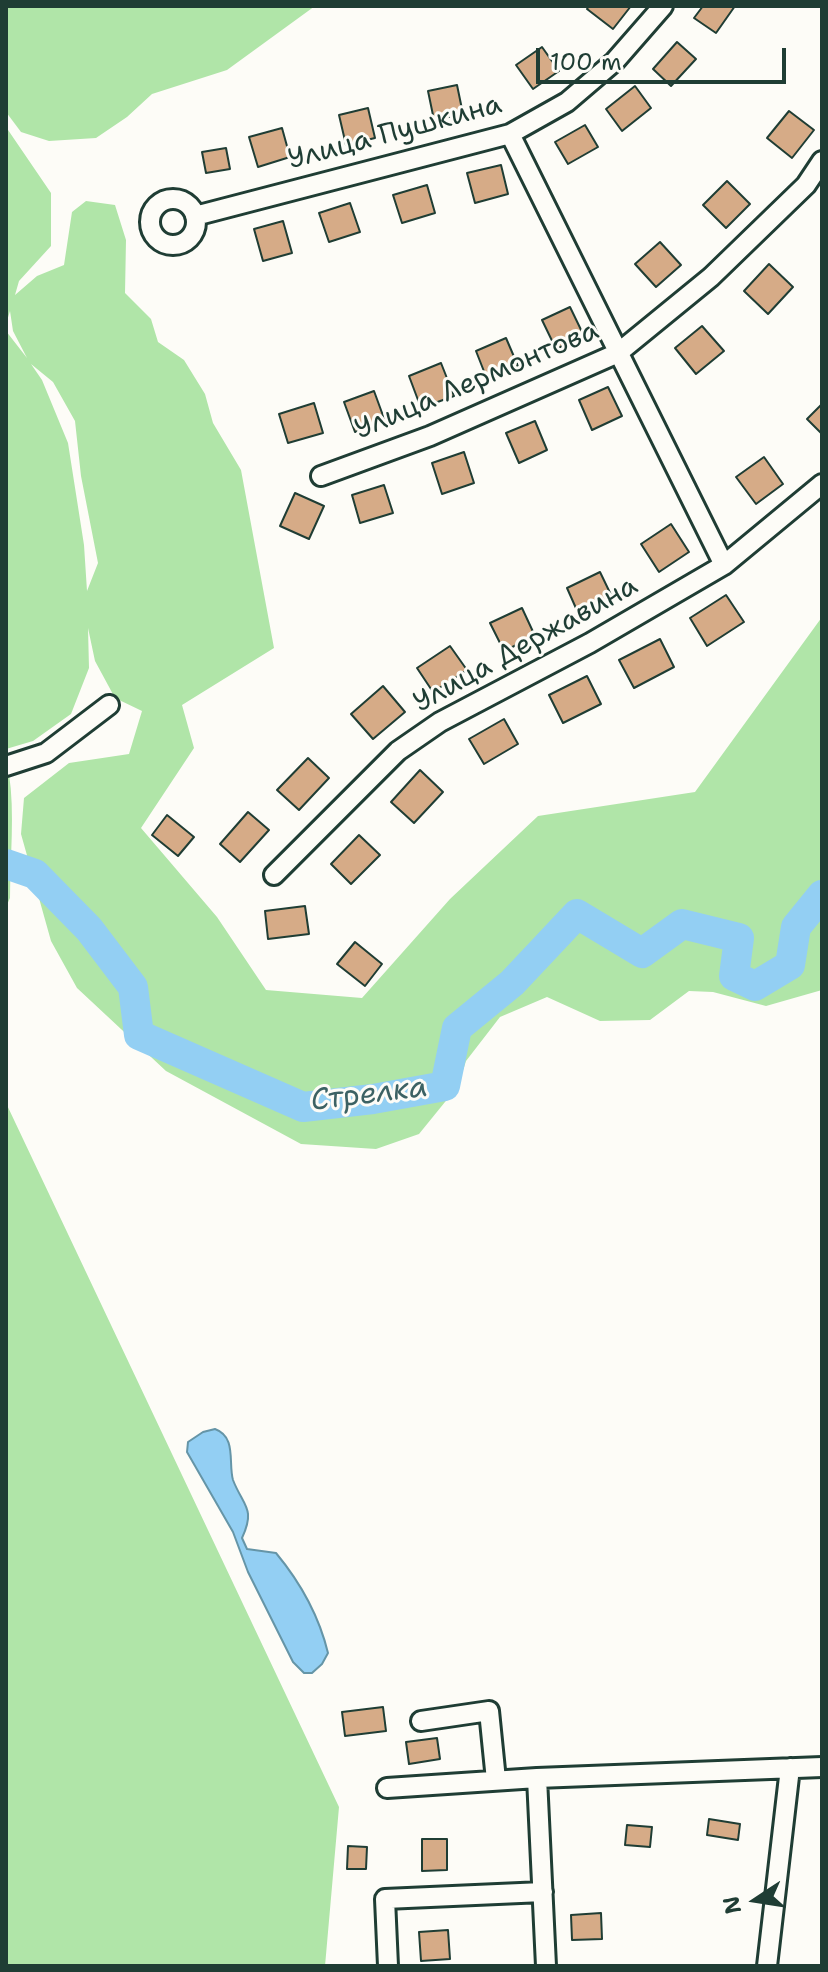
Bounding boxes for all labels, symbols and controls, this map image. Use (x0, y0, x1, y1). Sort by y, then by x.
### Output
scale bar (540, 32, 790, 82)
text: 100 m (550, 46, 622, 78)
street label: Улица Пушкина (284, 88, 506, 178)
street label: Улица Лермонтова (350, 314, 604, 448)
street label: Улица Державина (408, 569, 644, 721)
water label: Стрелка (309, 1070, 429, 1120)
north arrow (716, 1860, 796, 1940)
text: N (716, 1894, 748, 1917)

